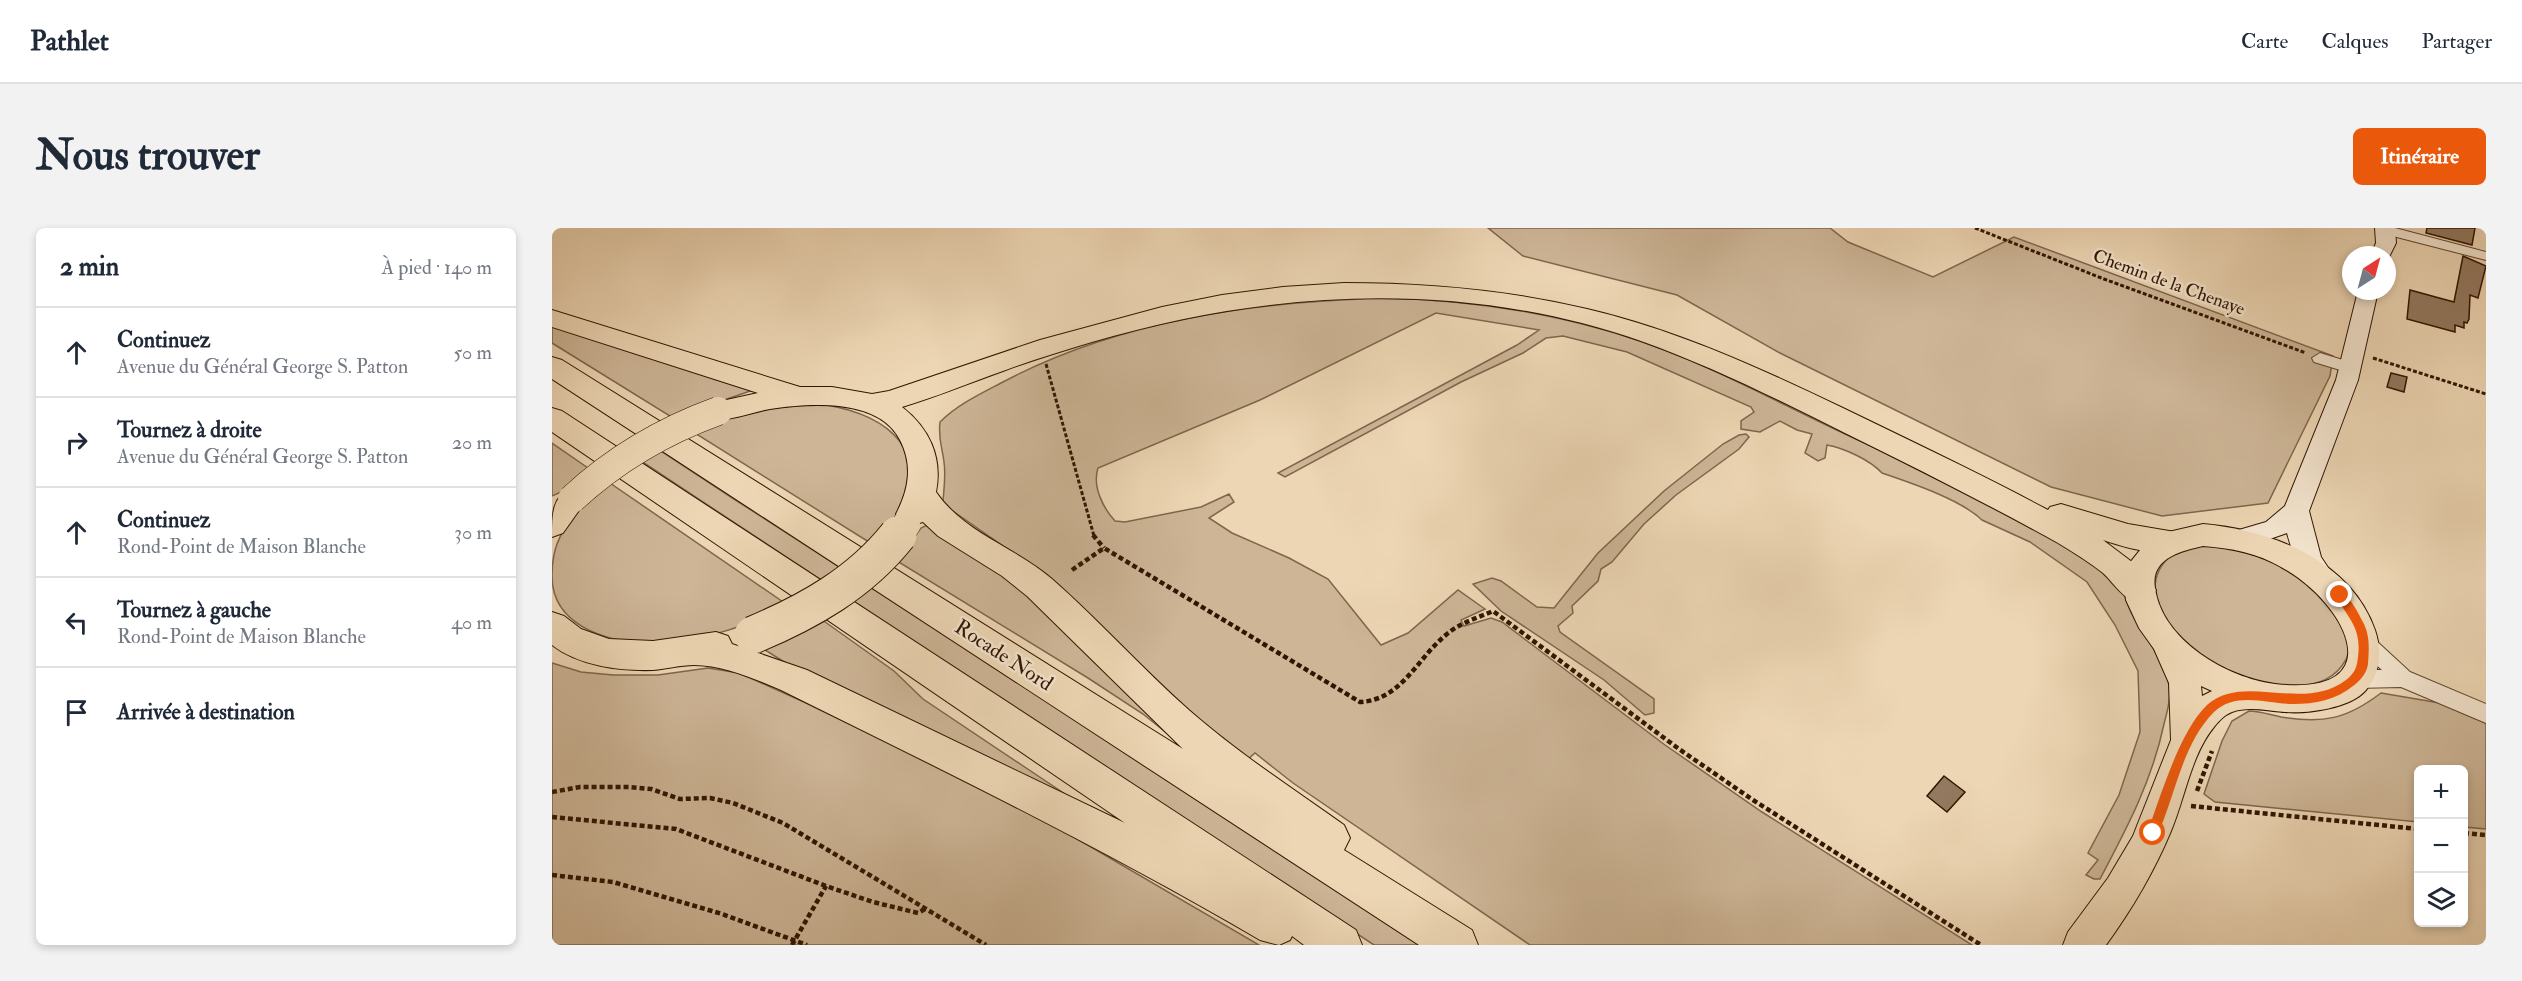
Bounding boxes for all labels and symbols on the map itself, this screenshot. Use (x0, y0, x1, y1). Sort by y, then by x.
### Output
street label: Chemin de la Chenaye (2090, 244, 2248, 321)
north arrow (2342, 246, 2396, 300)
route end (2326, 581, 2352, 607)
street label: Rocade Nord (949, 614, 1059, 698)
route start (2139, 819, 2165, 845)

